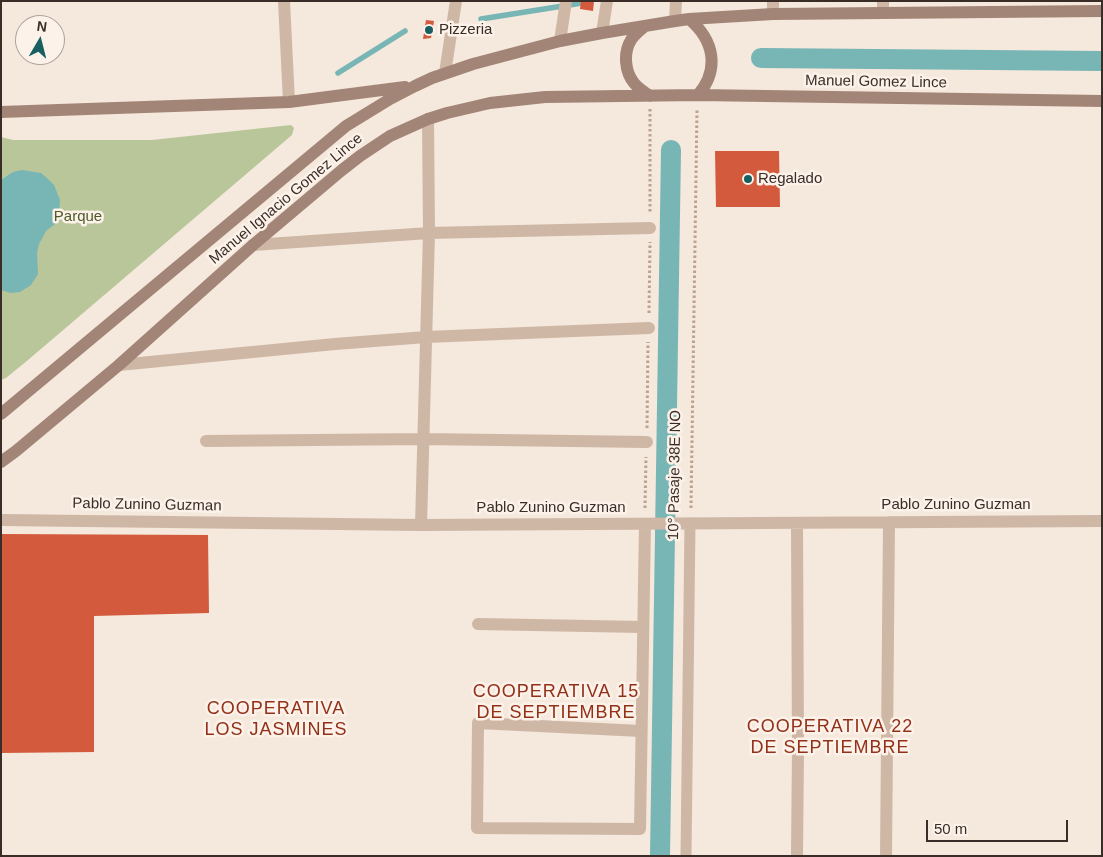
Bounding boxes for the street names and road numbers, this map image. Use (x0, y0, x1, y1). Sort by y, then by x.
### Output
street label: Manuel Gomez Lince (805, 72, 947, 92)
street label: Manuel Ignacio Gomez Lince (206, 130, 366, 268)
street label: 10° Pasaje 38E NO (665, 410, 685, 540)
street label: Pablo Zunino Guzman (72, 495, 222, 515)
street label: Pablo Zunino Guzman (881, 496, 1031, 514)
street label: Pablo Zunino Guzman (476, 499, 626, 517)

